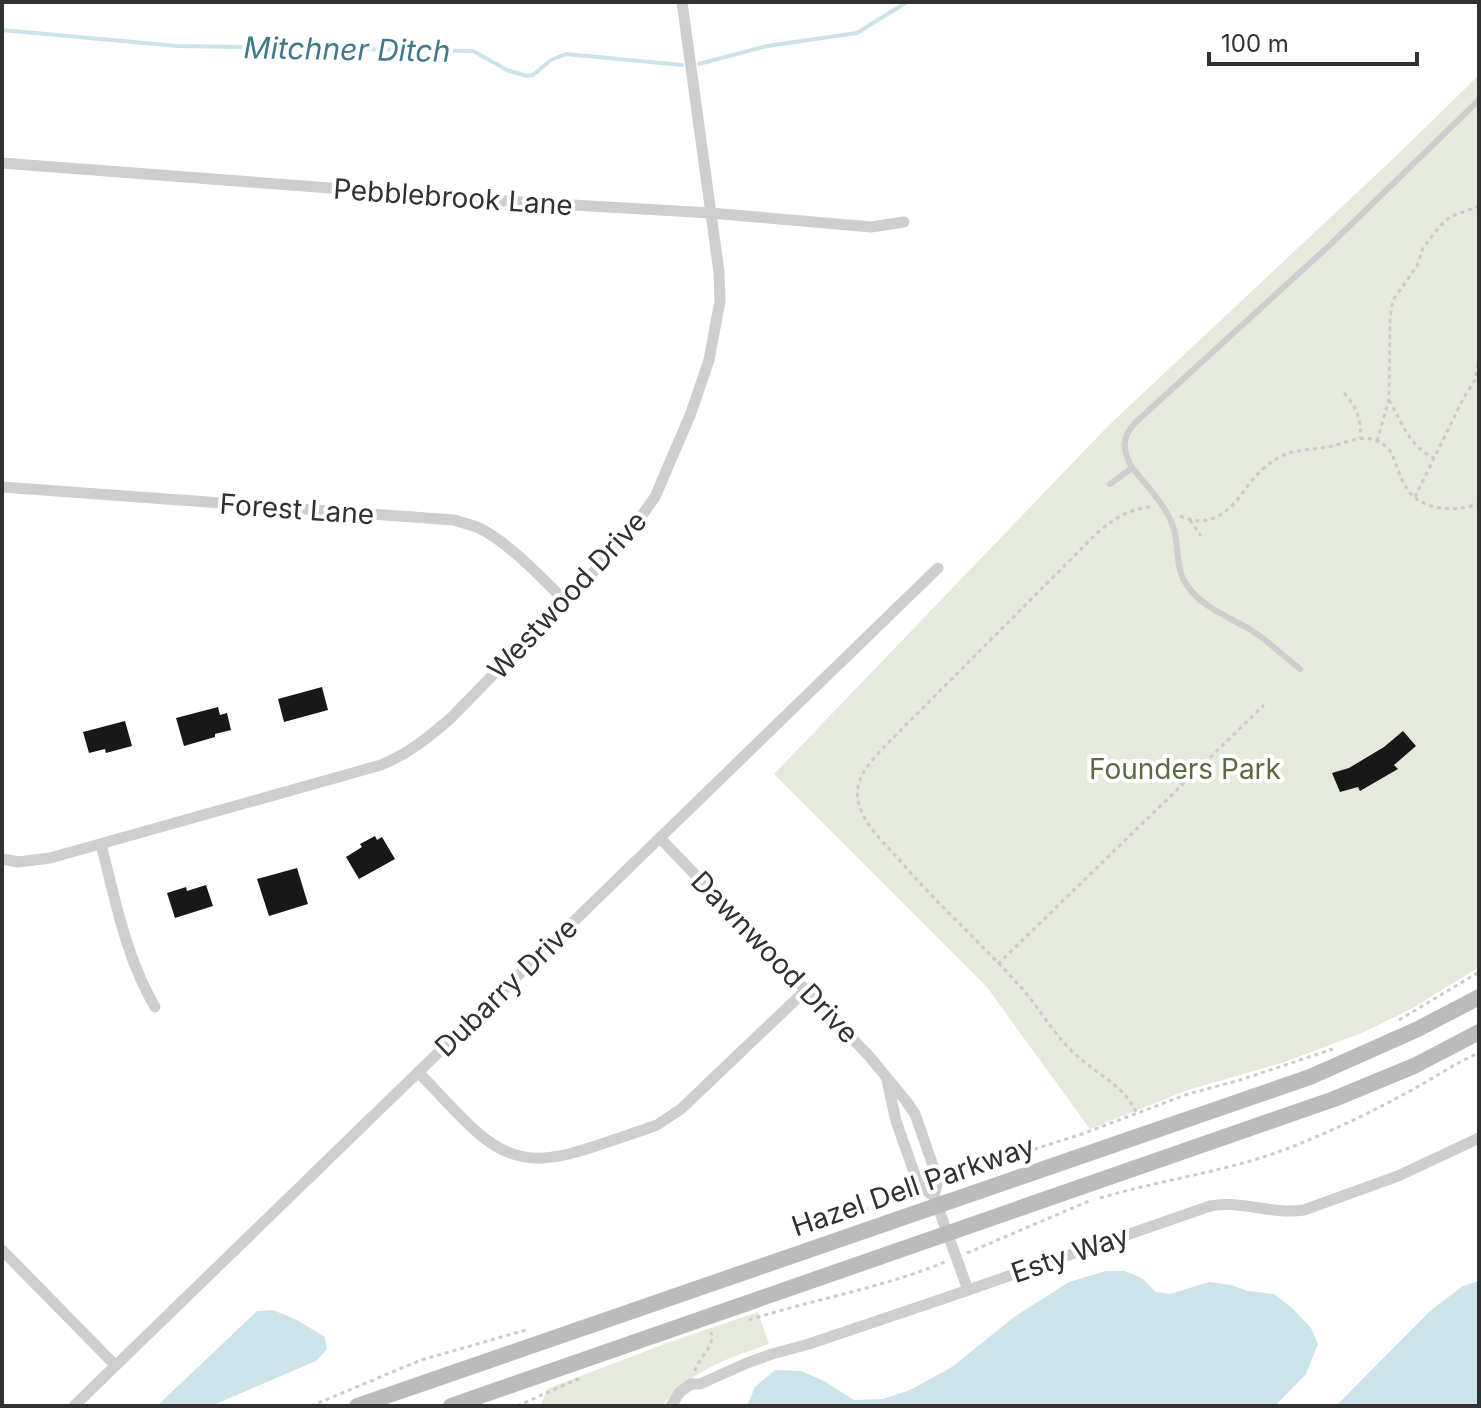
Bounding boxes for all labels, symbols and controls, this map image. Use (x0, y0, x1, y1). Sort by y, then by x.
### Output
scale bar (1209, 16, 1417, 66)
water label: Mitchner Ditch (243, 29, 451, 69)
text: 100 m (1221, 29, 1289, 58)
street label: Pebblebrook Lane (332, 172, 574, 222)
street label: Forest Lane (219, 487, 375, 531)
street label: Westwood Drive (480, 504, 654, 686)
park label: Founders Park (1089, 752, 1281, 786)
street label: Dawnwood Drive (684, 864, 866, 1050)
street label: Dubarry Drive (428, 911, 584, 1063)
street label: Hazel Dell Parkway (787, 1129, 1039, 1243)
street label: Esty Way (1007, 1218, 1133, 1290)

